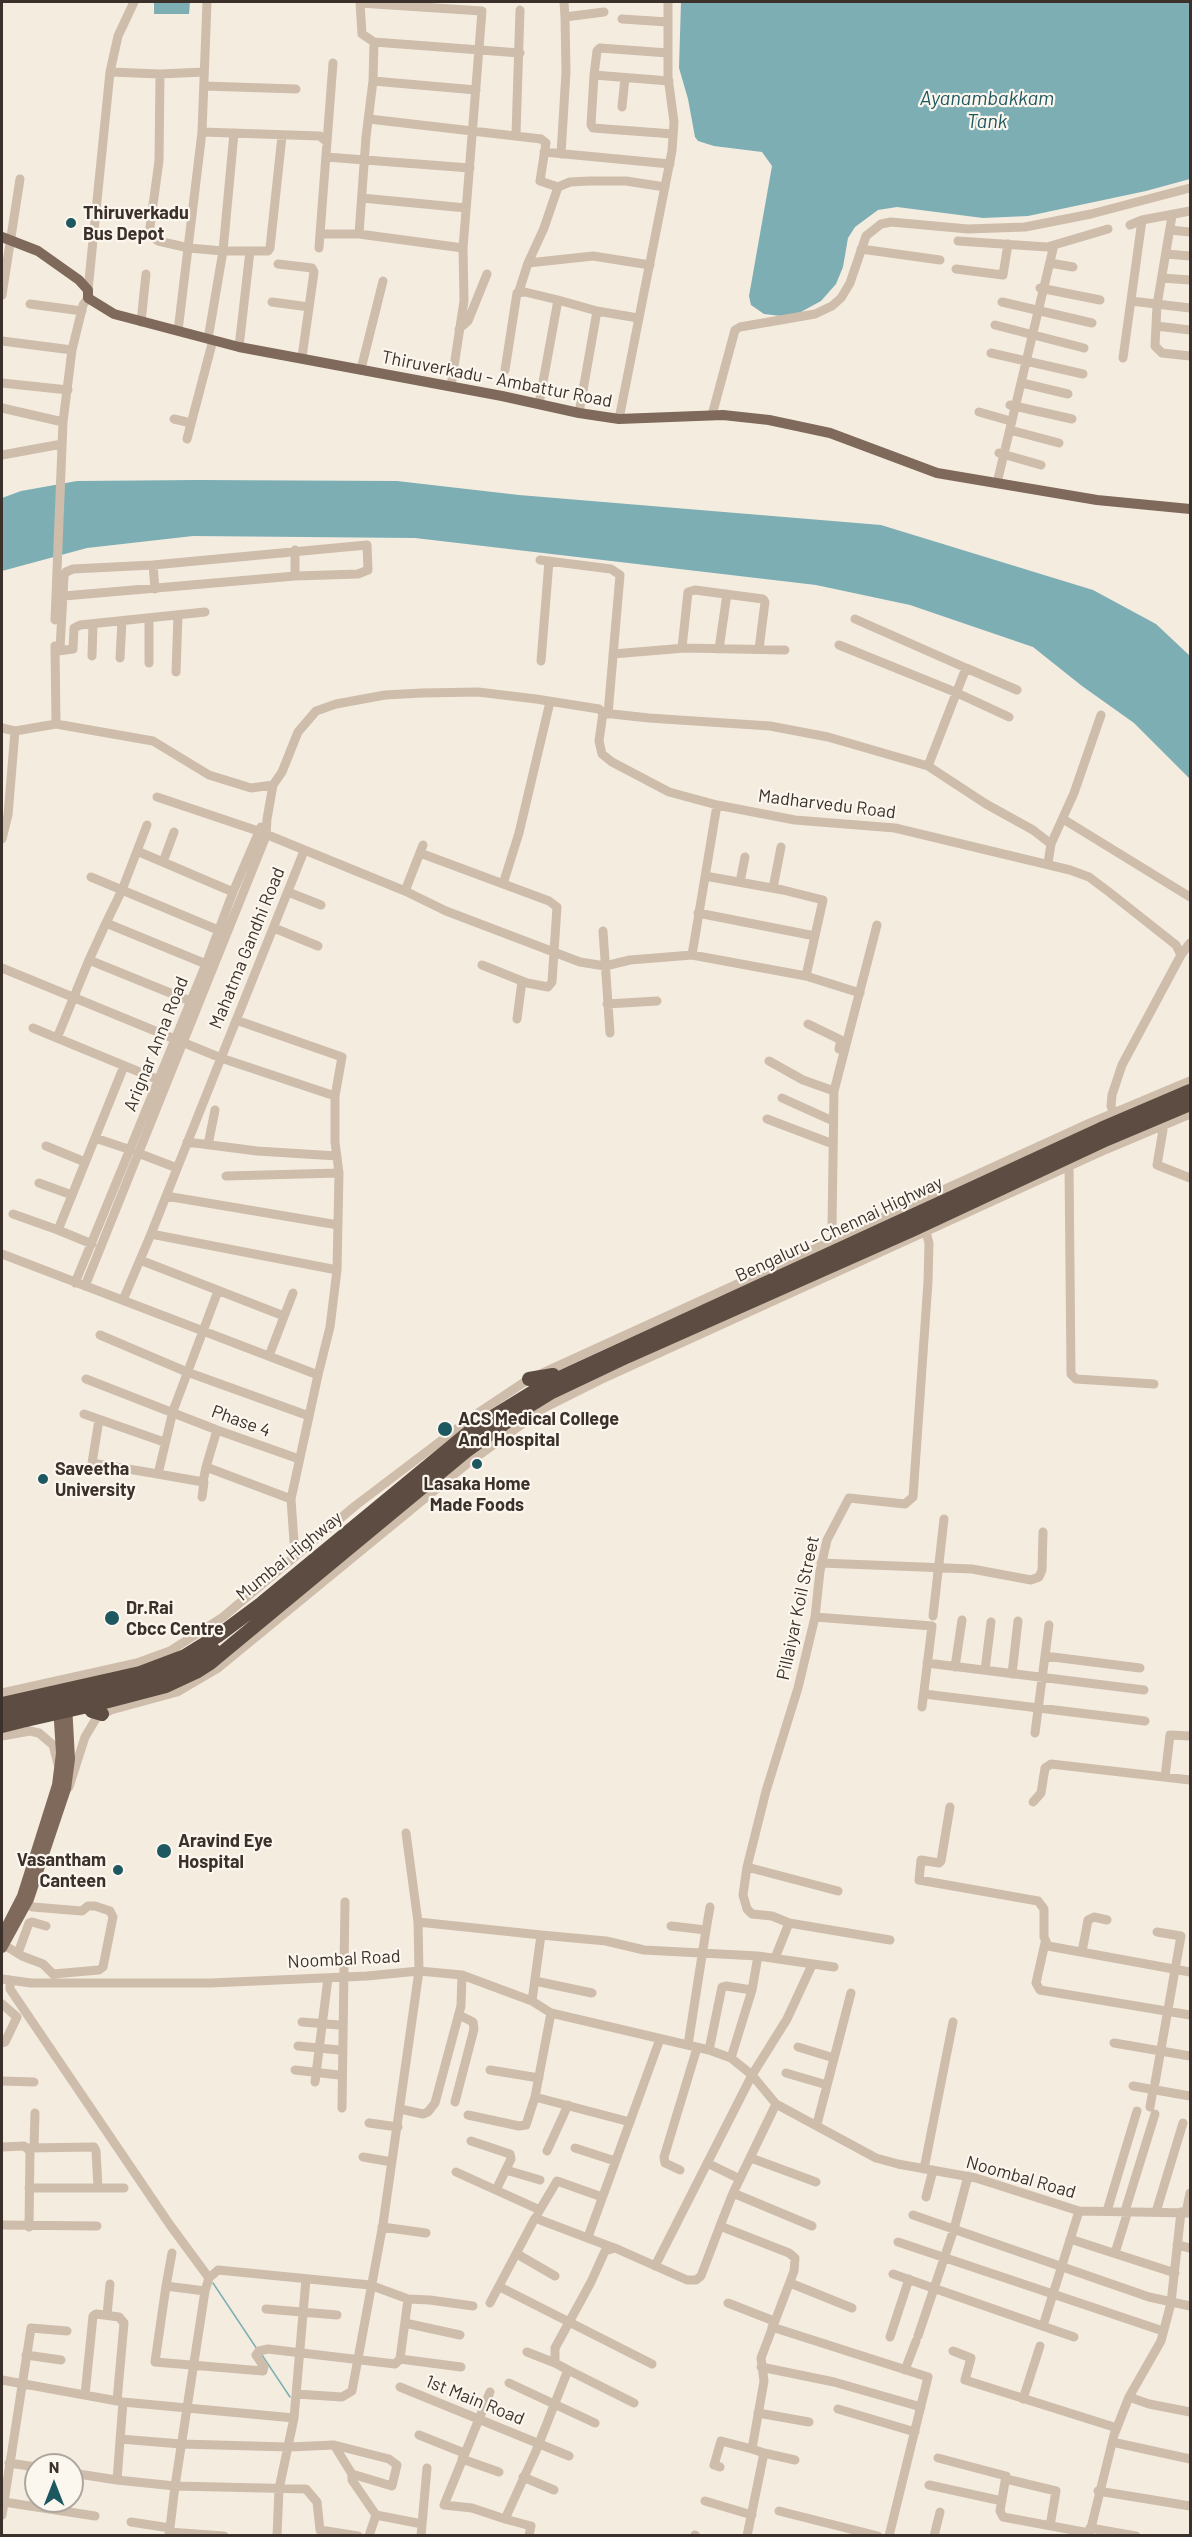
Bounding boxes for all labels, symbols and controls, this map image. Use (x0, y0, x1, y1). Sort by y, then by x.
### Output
water label: Ayanambakkam Tank (920, 86, 1054, 133)
place label: Thiruverkadu Bus Depot (83, 202, 189, 244)
marker: Thiruverkadu Bus Depot (64, 216, 78, 230)
street label: Thiruverkadu - Ambattur Road (380, 346, 614, 412)
street label: Madharvedu Road (757, 785, 897, 823)
street label: Mahatma Gandhi Road (205, 864, 289, 1032)
street label: Arignar Anna Road (119, 973, 193, 1115)
street label: Bengaluru - Chennai Highway (732, 1171, 946, 1287)
street label: Phase 4 (208, 1400, 274, 1442)
place label: ACS Medical College And Hospital (458, 1408, 619, 1450)
marker: ACS Medical College And Hospital (436, 1420, 454, 1438)
marker: Lasaka Home Made Foods (470, 1457, 484, 1471)
place label: Saveetha University (55, 1458, 136, 1500)
marker: Saveetha University (36, 1472, 50, 1486)
place label: Lasaka Home Made Foods (424, 1473, 530, 1516)
street label: Mumbai Highway (232, 1507, 346, 1605)
street label: Pillaiyar Koil Street (772, 1534, 824, 1682)
place label: Dr.Rai Cbcc Centre (126, 1597, 224, 1640)
marker: Dr.Rai Cbcc Centre (103, 1609, 121, 1627)
place label: Aravind Eye Hospital (178, 1830, 272, 1872)
marker: Aravind Eye Hospital (155, 1842, 173, 1860)
place label: Vasantham Canteen (17, 1849, 106, 1892)
marker: Vasantham Canteen (111, 1863, 125, 1877)
street label: Noombal Road (287, 1945, 401, 1973)
street label: Noombal Road (964, 2151, 1078, 2203)
street label: 1st Main Road (422, 2370, 528, 2430)
north arrow (24, 2453, 84, 2513)
text: N (49, 2457, 59, 2476)

